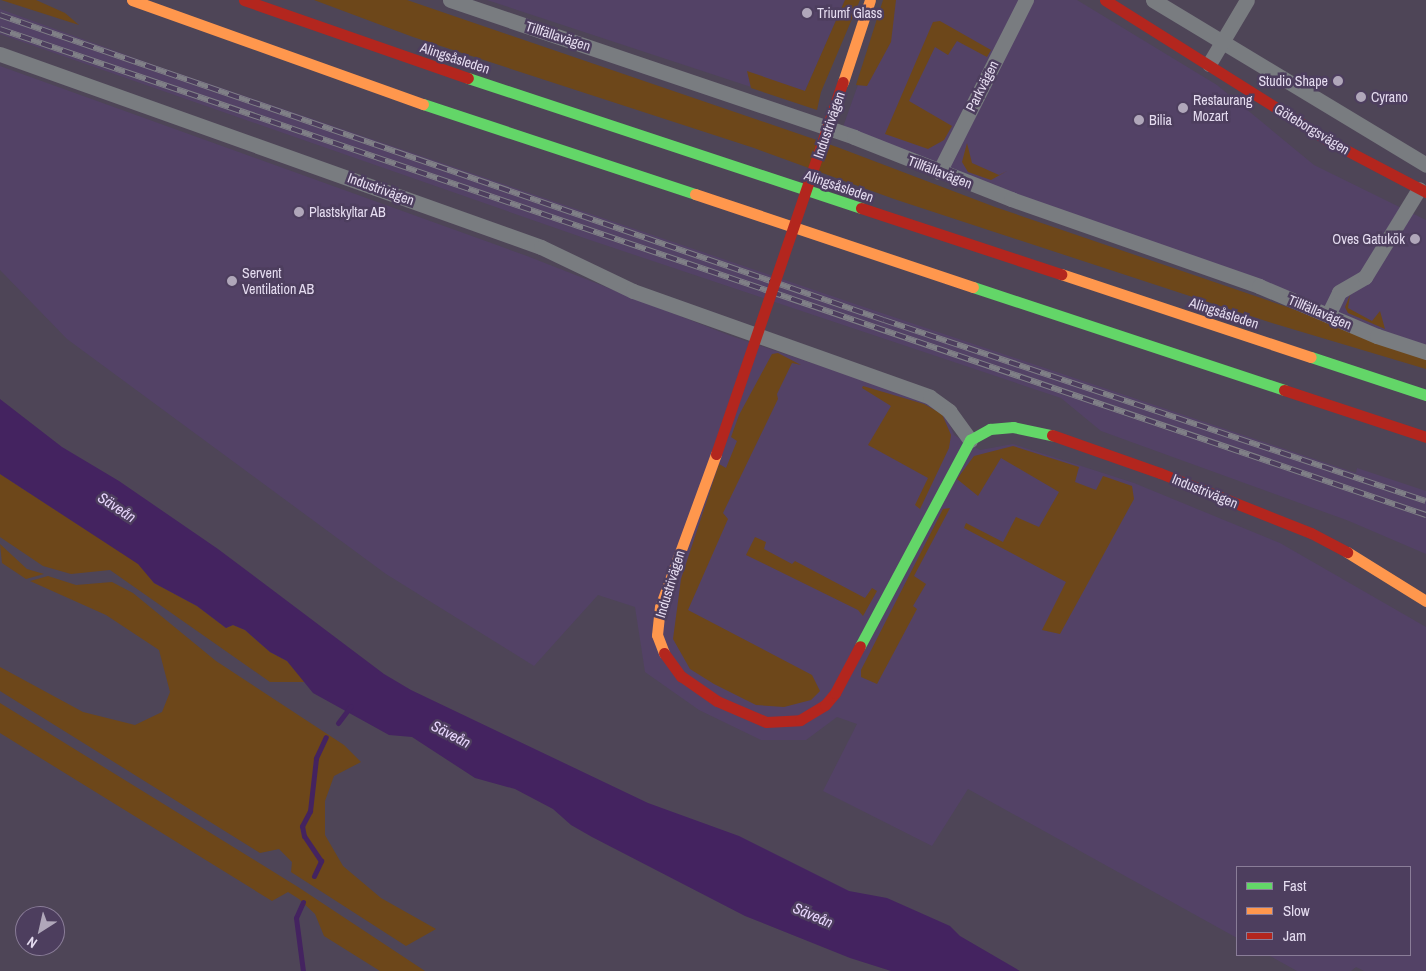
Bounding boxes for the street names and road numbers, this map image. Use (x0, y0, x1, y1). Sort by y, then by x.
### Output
street label: Tillfällavägen (523, 18, 593, 54)
street label: Alingsåsleden (418, 39, 492, 77)
street label: Parkvägen (962, 58, 1002, 114)
street label: Industrivägen (810, 89, 848, 161)
street label: Göteborgsvägen (1271, 100, 1353, 158)
street label: Tillfällavägen (906, 152, 974, 192)
street label: Alingsåsleden (802, 166, 876, 206)
street label: Industrivägen (345, 169, 417, 209)
street label: Tillfällavägen (1286, 291, 1354, 333)
street label: Alingsåsleden (1187, 294, 1261, 332)
street label: Industrivägen (1170, 470, 1240, 512)
street label: Industrivägen (652, 548, 688, 620)

